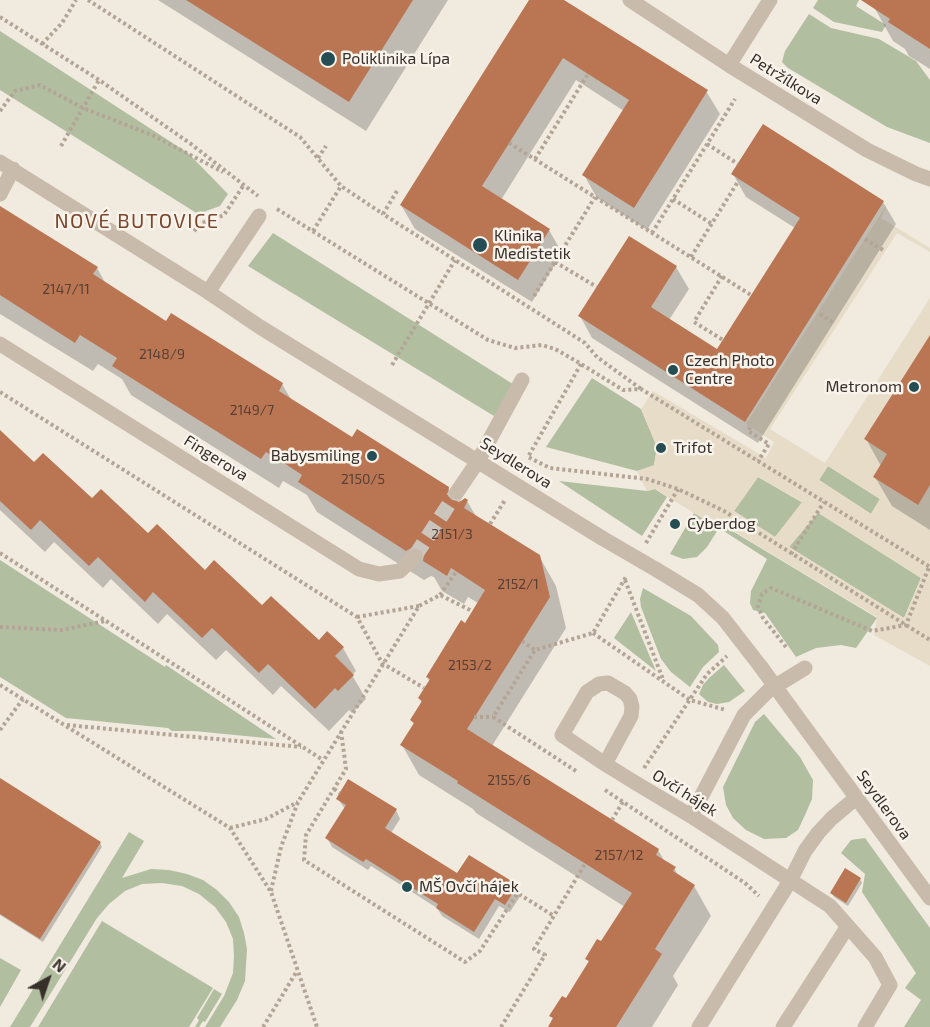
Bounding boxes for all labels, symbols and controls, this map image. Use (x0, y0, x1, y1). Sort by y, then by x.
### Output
place label: Poliklinika Lípa (342, 49, 450, 69)
street label: Petržílkova (746, 49, 826, 109)
marker: Poliklinika Lípa (319, 50, 337, 68)
district label: NOVÉ BUTOVICE (55, 209, 219, 233)
place label: Klinika Medistetik (494, 226, 571, 264)
marker: Klinika Medistetik (471, 236, 489, 254)
house number: 2147/11 (42, 281, 90, 297)
house number: 2148/9 (139, 346, 185, 362)
place label: Czech Photo Centre (685, 351, 775, 389)
marker: Czech Photo Centre (666, 363, 680, 377)
place label: Metronom (826, 377, 902, 397)
marker: Metronom (907, 380, 921, 394)
house number: 2149/7 (230, 402, 274, 418)
street label: Fingerova (180, 431, 252, 485)
street label: Seydlerova (477, 433, 555, 493)
place label: Trifot (673, 438, 712, 458)
marker: Trifot (654, 441, 668, 455)
place label: Babysmiling (271, 446, 360, 466)
marker: Babysmiling (365, 449, 379, 463)
house number: 2150/5 (341, 471, 385, 487)
place label: Cyberdog (687, 514, 756, 534)
marker: Cyberdog (668, 517, 682, 531)
house number: 2151/3 (431, 526, 473, 542)
house number: 2152/1 (497, 576, 539, 592)
house number: 2153/2 (448, 657, 492, 673)
street label: Ovčí hájek (649, 765, 721, 821)
street label: Seydlerova (852, 767, 916, 843)
house number: 2155/6 (487, 772, 531, 788)
house number: 2157/12 (595, 847, 643, 863)
place label: MŠ Ovčí hájek (419, 877, 519, 897)
marker: MŠ Ovčí hájek (400, 880, 414, 894)
north arrow (18, 949, 78, 1009)
text: N (49, 954, 70, 976)

